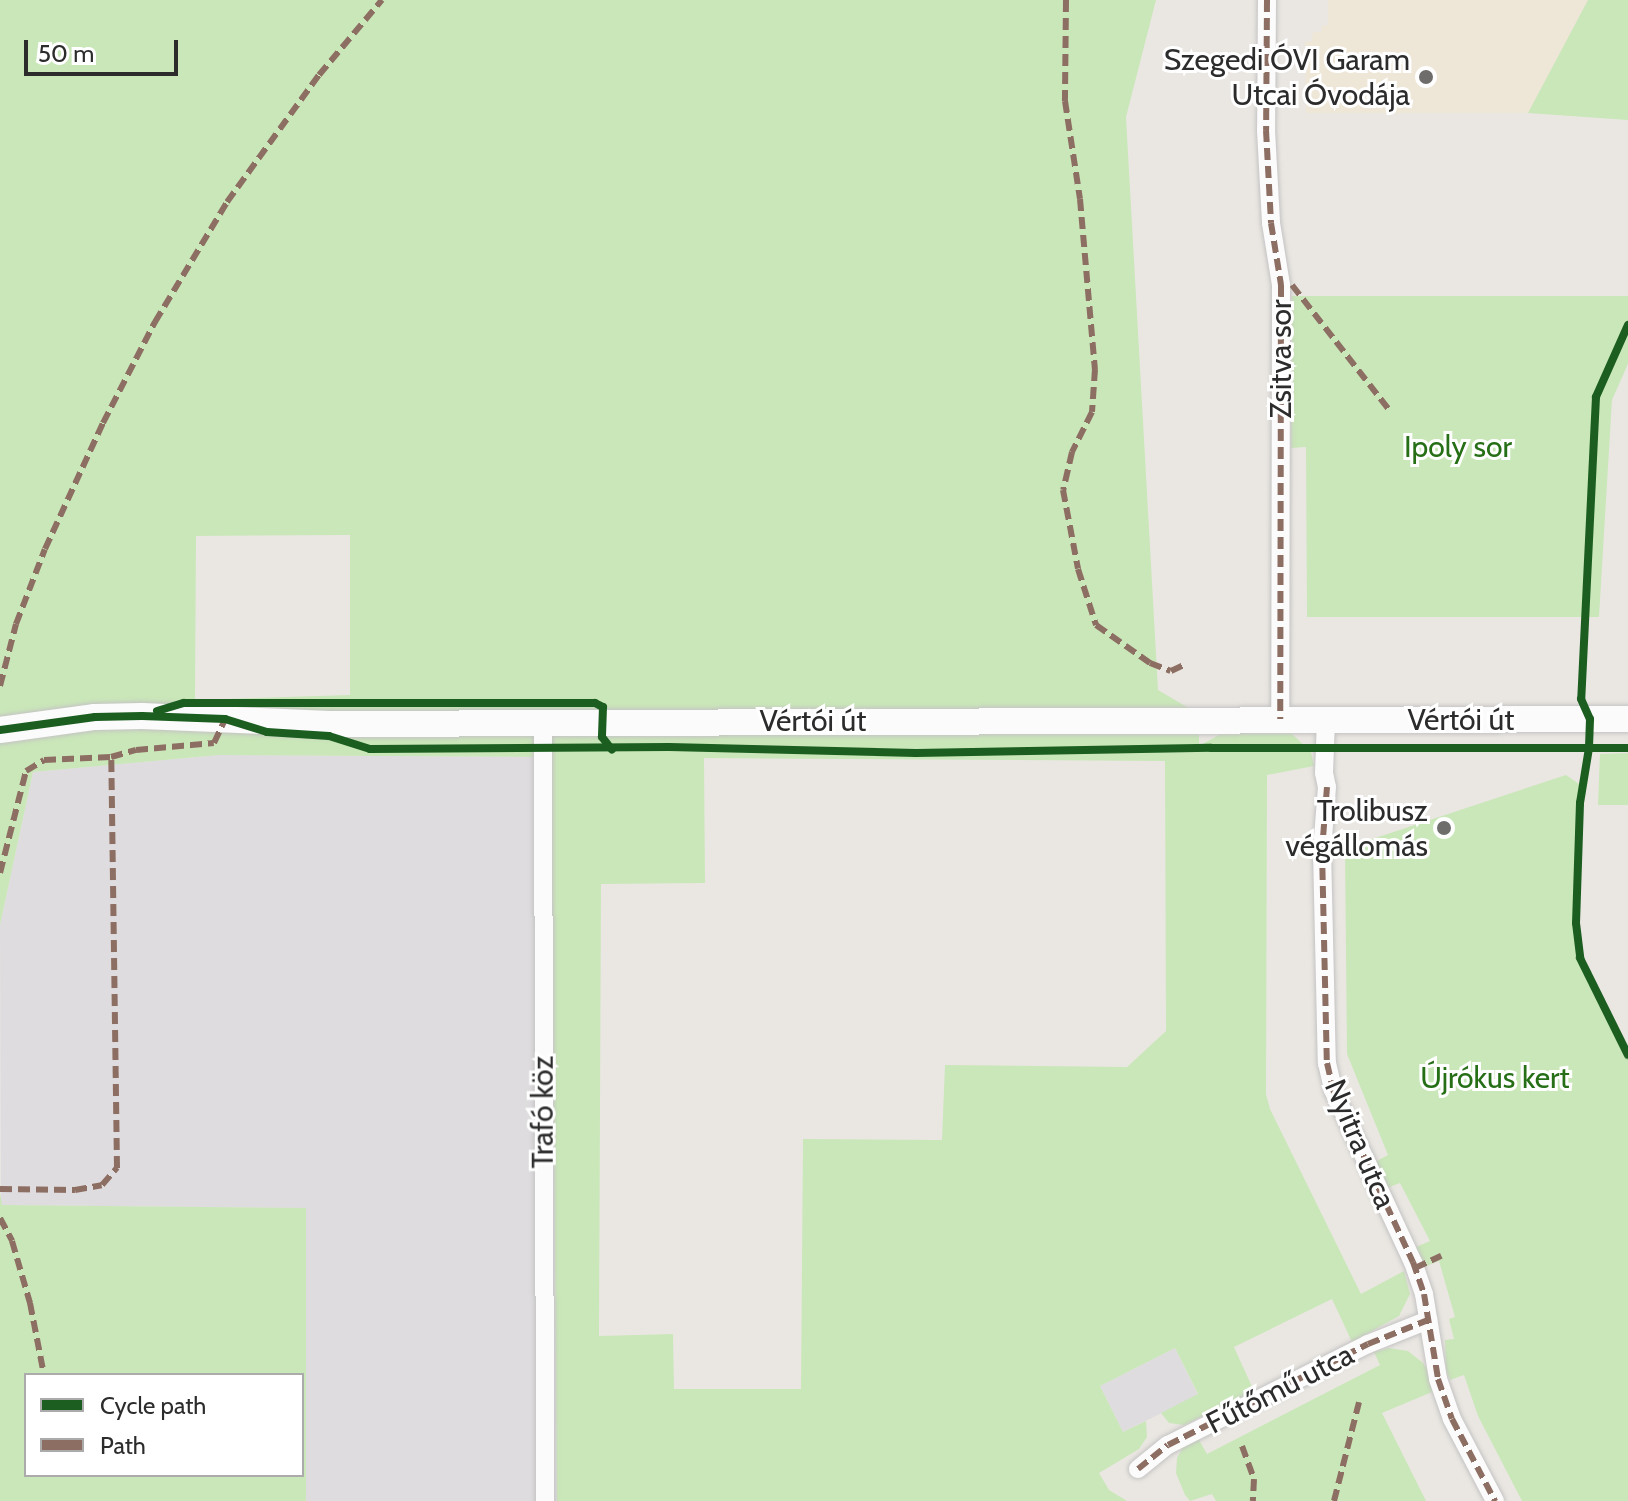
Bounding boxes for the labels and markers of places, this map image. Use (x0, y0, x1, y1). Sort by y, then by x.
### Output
place label: Szegedi ÓVI Garam Utcai Óvodája (1164, 42, 1410, 112)
marker: Szegedi ÓVI Garam Utcai Óvodája (1417, 68, 1435, 86)
place label: Trolibusz végállomás (1285, 793, 1428, 864)
marker: Trolibusz végállomás (1435, 819, 1453, 837)

